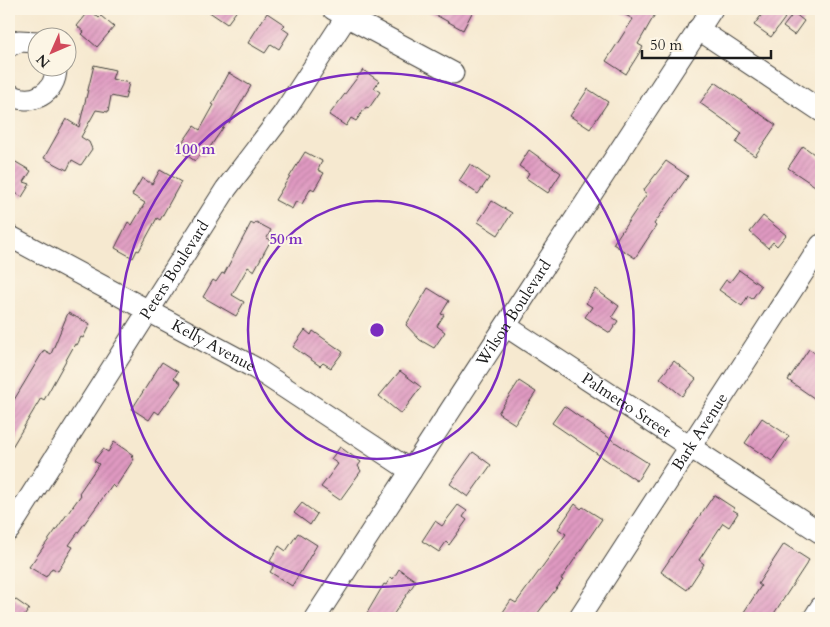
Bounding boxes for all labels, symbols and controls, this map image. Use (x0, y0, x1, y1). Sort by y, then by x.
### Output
north arrow (28, 28, 78, 78)
scale bar (642, 28, 771, 60)
text: 50 m (650, 35, 682, 55)
text: N (32, 50, 54, 72)
text: 100 m (175, 139, 216, 159)
street label: Peters Boulevard (135, 216, 214, 324)
text: 50 m (269, 229, 303, 249)
street label: Wilson Boulevard (471, 255, 557, 371)
street label: Kelly Avenue (168, 314, 259, 377)
centre of rings (368, 321, 386, 339)
street label: Palmetto Street (577, 368, 675, 443)
street label: Bark Avenue (667, 389, 733, 475)

